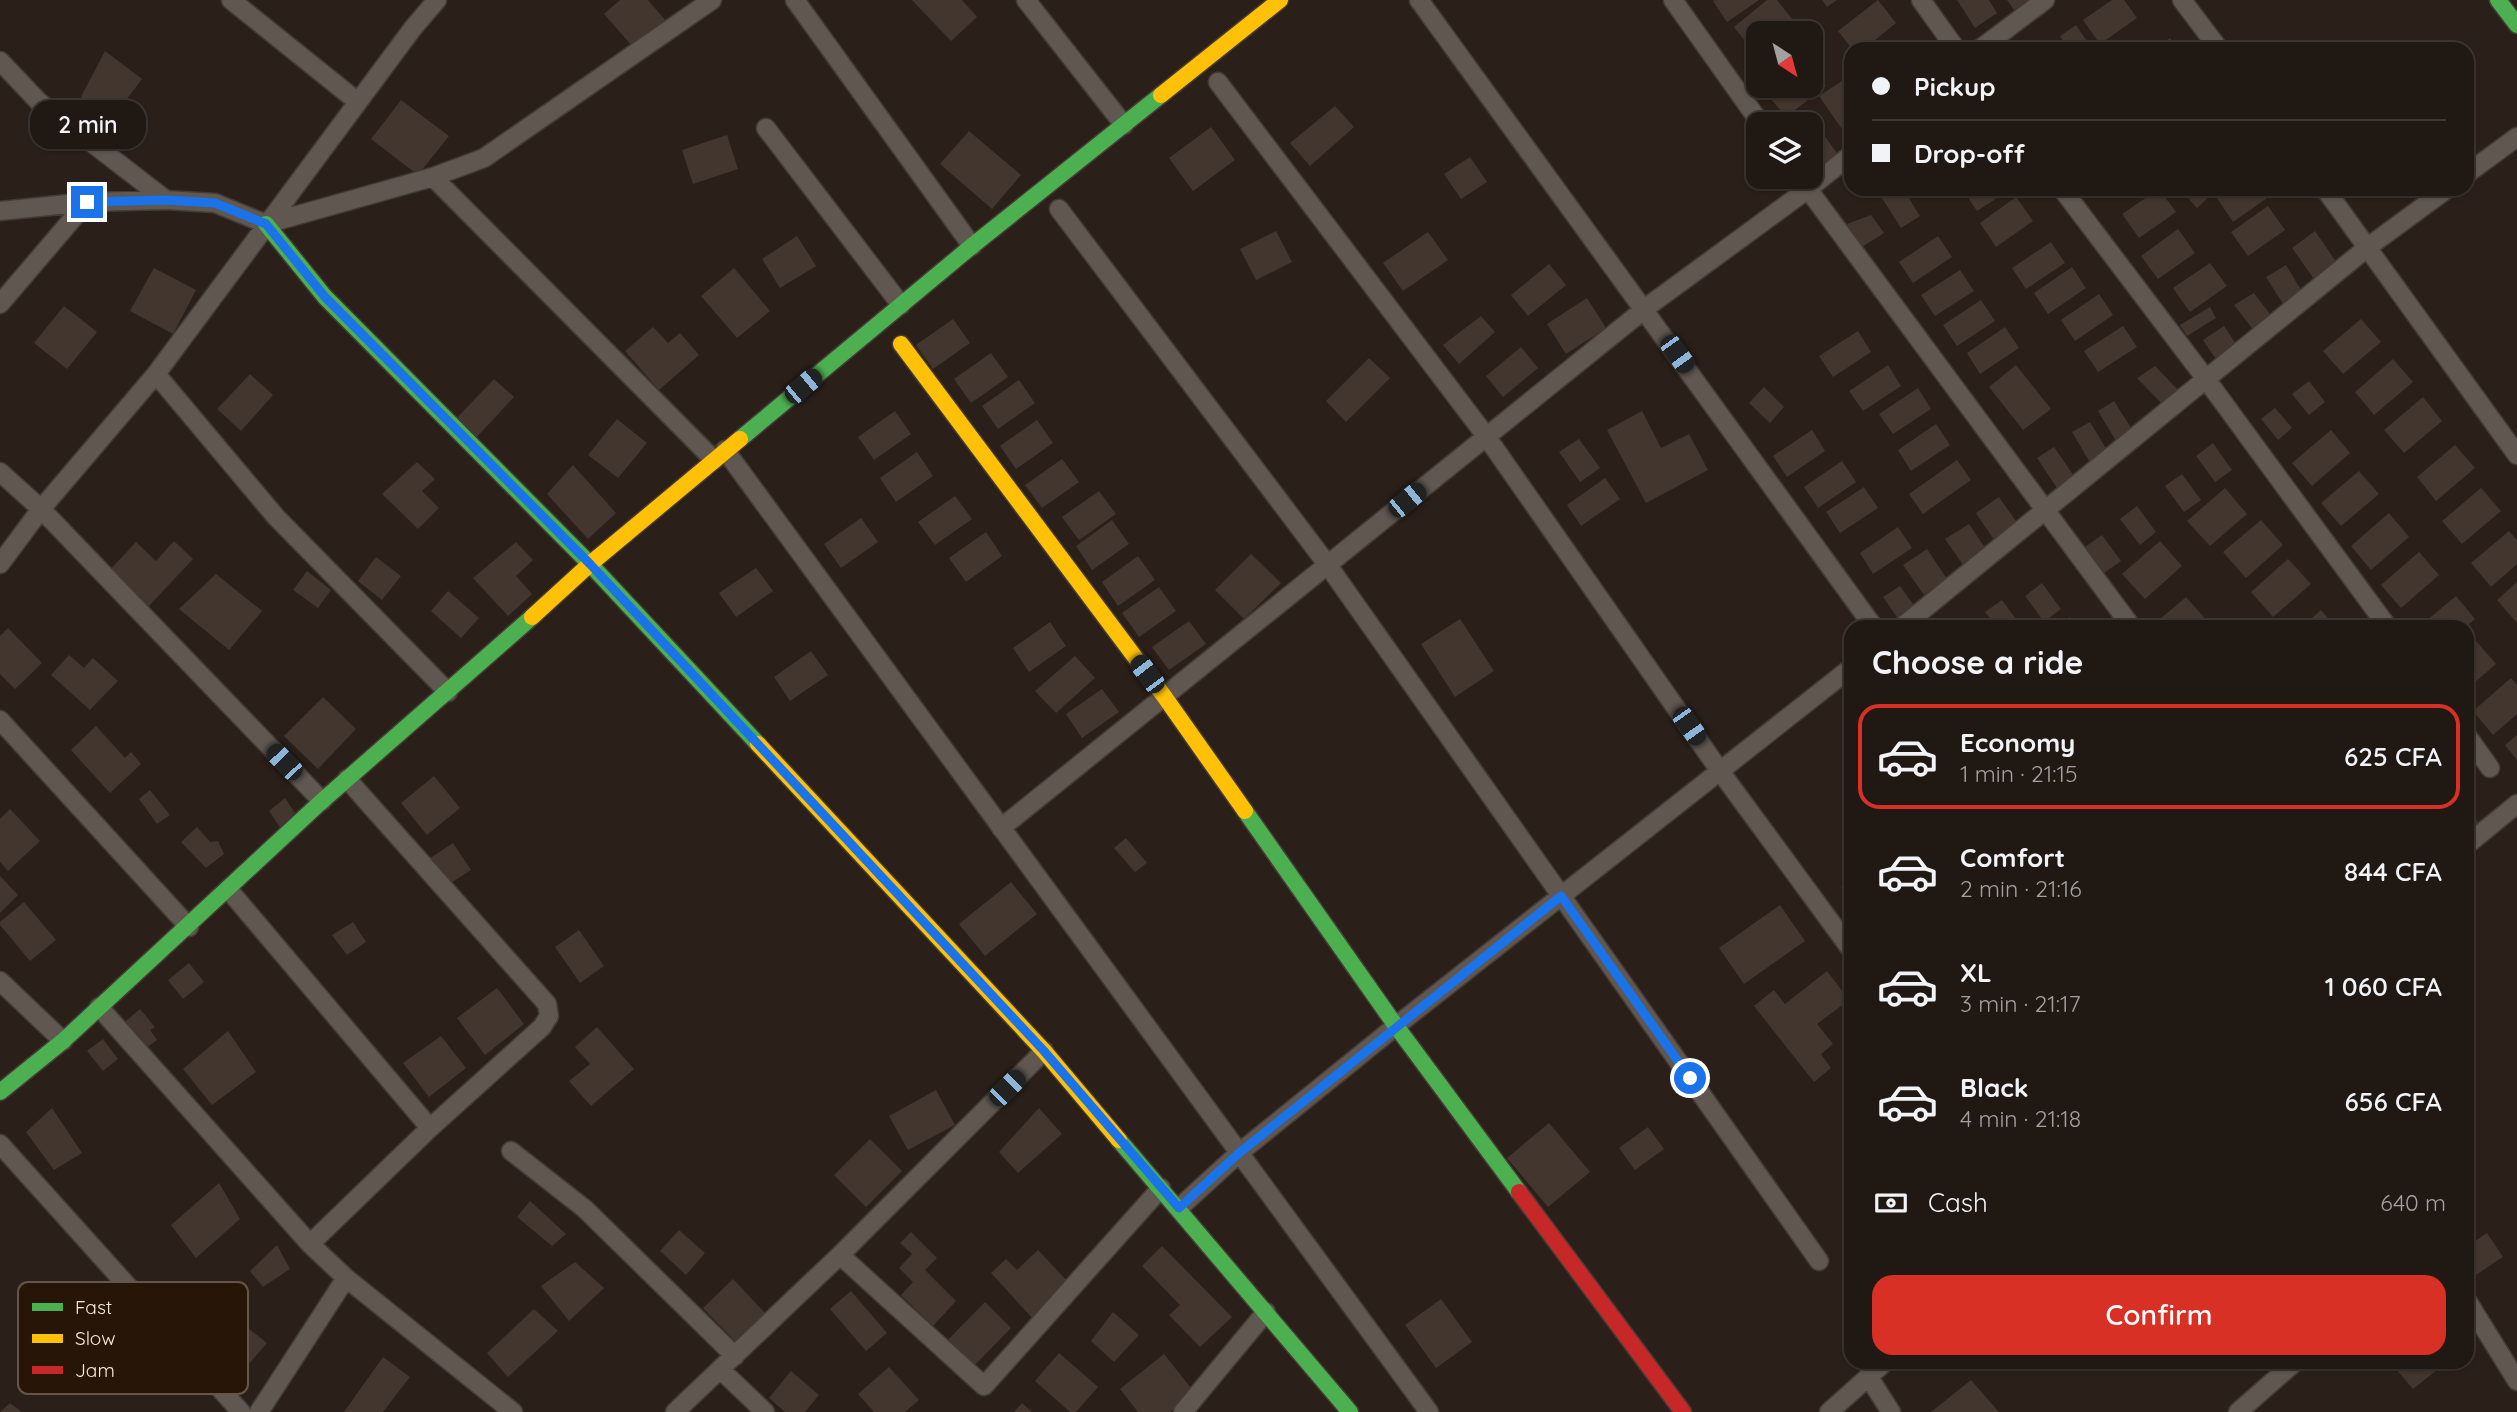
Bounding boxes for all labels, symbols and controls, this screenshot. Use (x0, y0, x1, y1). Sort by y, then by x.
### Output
north arrow (1746, 21, 1824, 98)
map controls (1746, 21, 1823, 189)
text: Pickup (1914, 70, 1996, 103)
callout: 2 min (29, 100, 145, 150)
text: 2 min (58, 110, 118, 139)
button: layers (1746, 112, 1823, 189)
text: Drop-off (1914, 137, 2025, 170)
route end (71, 186, 103, 218)
car (1657, 331, 1698, 377)
car (781, 364, 826, 408)
car (1385, 479, 1430, 521)
text: Choose a ride (1872, 642, 2084, 682)
car (1126, 651, 1169, 697)
car (1669, 703, 1710, 749)
icon: car (1876, 725, 1939, 788)
text: Economy (1960, 726, 2075, 759)
car (262, 740, 307, 784)
text: 625 CFA (2344, 740, 2442, 773)
text: 1 min · 21:15 (1960, 759, 2078, 788)
icon: car (1876, 840, 1939, 903)
text: Comfort (1960, 841, 2065, 874)
text: 844 CFA (2344, 855, 2442, 888)
text: 2 min · 21:16 (1960, 874, 2082, 903)
icon: car (1876, 955, 1939, 1018)
text: XL (1960, 956, 1992, 989)
text: 1 060 CFA (2325, 970, 2442, 1003)
text: 3 min · 21:17 (1960, 989, 2080, 1018)
route start (1674, 1062, 1706, 1094)
car (985, 1066, 1030, 1110)
icon: car (1876, 1070, 1939, 1133)
text: Black (1960, 1071, 2029, 1104)
text: 656 CFA (2345, 1085, 2442, 1118)
text: 4 min · 21:18 (1960, 1104, 2081, 1133)
icon: cash (1872, 1184, 1910, 1222)
text: Cash (1928, 1186, 1988, 1219)
text: 640 m (2380, 1188, 2446, 1217)
button: Confirm (1872, 1275, 2446, 1355)
legend (18, 1282, 248, 1394)
text: Fast (75, 1295, 112, 1319)
text: Slow (75, 1326, 116, 1350)
text: Jam (75, 1358, 115, 1382)

